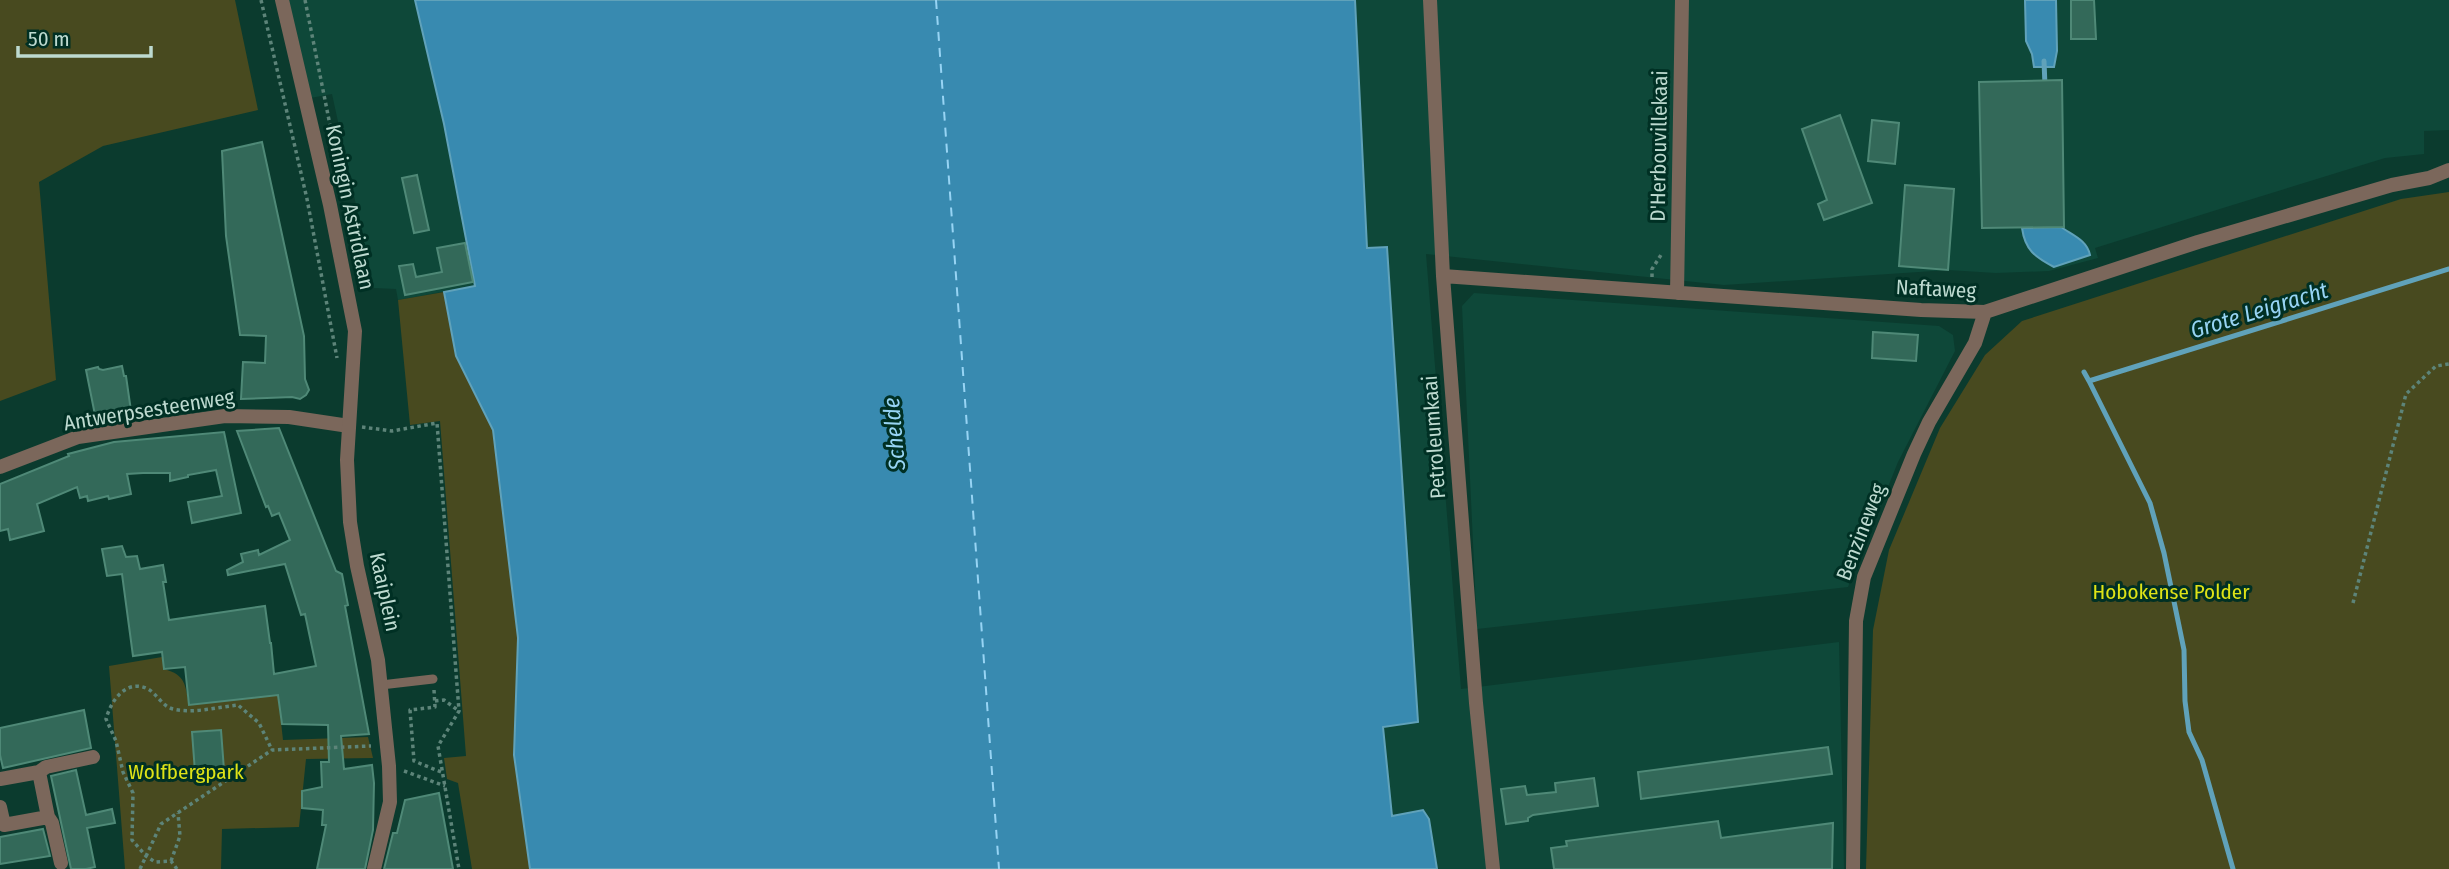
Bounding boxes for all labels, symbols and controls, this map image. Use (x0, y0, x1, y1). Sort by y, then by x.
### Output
scale bar (18, 14, 150, 58)
text: 50 m (28, 26, 70, 52)
street label: D'Herbouvillekaai (1645, 70, 1673, 222)
street label: Koningin Astridlaan (320, 122, 380, 292)
street label: Naftaweg (1895, 274, 1977, 304)
water label: Grote Leigracht (2187, 276, 2332, 344)
street label: Petroleumkaai (1417, 374, 1451, 500)
street label: Antwerpsesteenweg (62, 384, 236, 436)
water label: Schelde (877, 396, 911, 473)
street label: Benzineweg (1831, 480, 1891, 584)
street label: Kaaiplein (364, 550, 406, 634)
park label: Hobokense Polder (2092, 579, 2250, 605)
park label: Wolfbergpark (128, 759, 244, 785)

